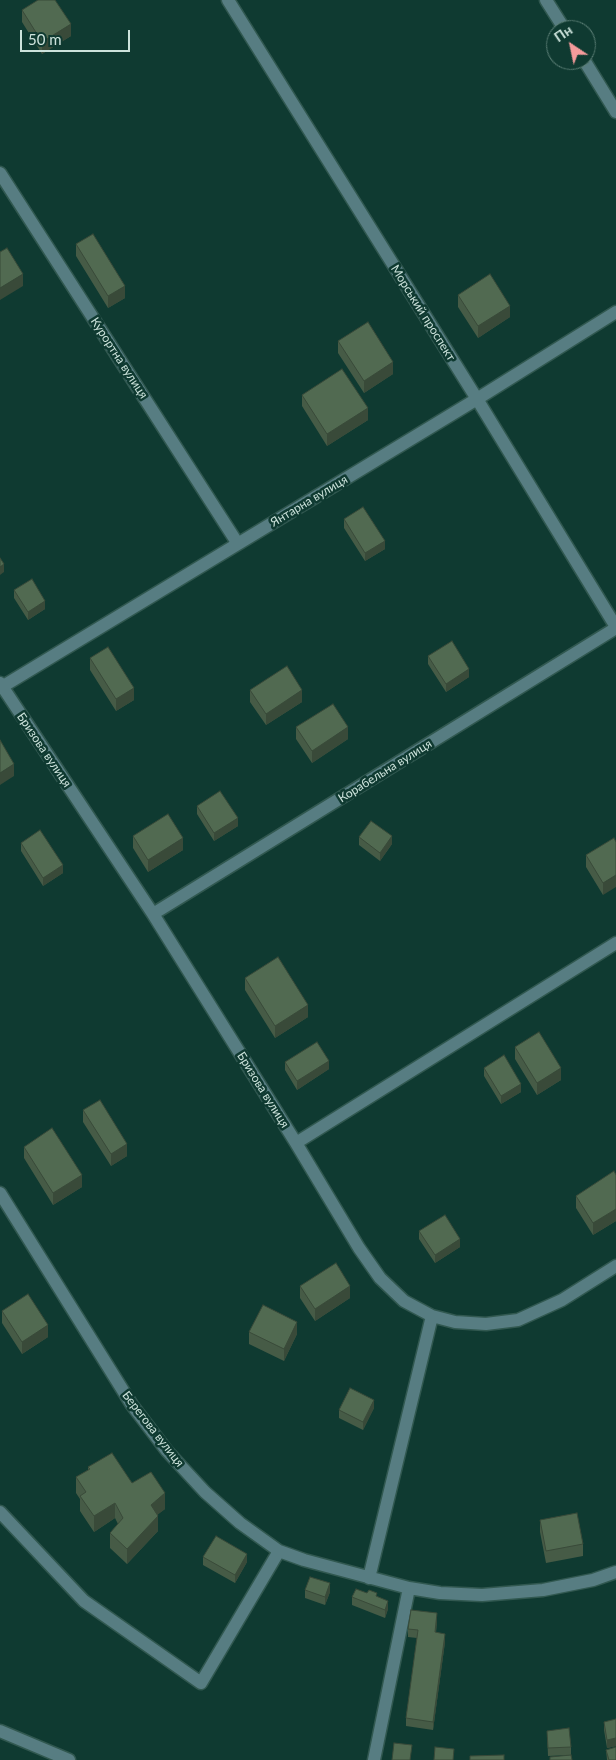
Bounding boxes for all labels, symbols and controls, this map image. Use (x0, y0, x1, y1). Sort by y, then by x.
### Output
scale bar (22, 20, 132, 52)
north arrow (546, 20, 596, 70)
text: Пн (551, 21, 575, 45)
text: 50 m (28, 30, 62, 48)
street label: Морський проспект (388, 262, 458, 364)
street label: Курортна вулиця (87, 315, 151, 401)
street label: Янтарна вулиця (268, 472, 350, 530)
street label: Бризова вулиця (14, 710, 74, 790)
street label: Корабельна вулиця (336, 736, 434, 806)
street label: Бризова вулиця (234, 1049, 292, 1131)
street label: Берегова вулиця (119, 1388, 187, 1470)

